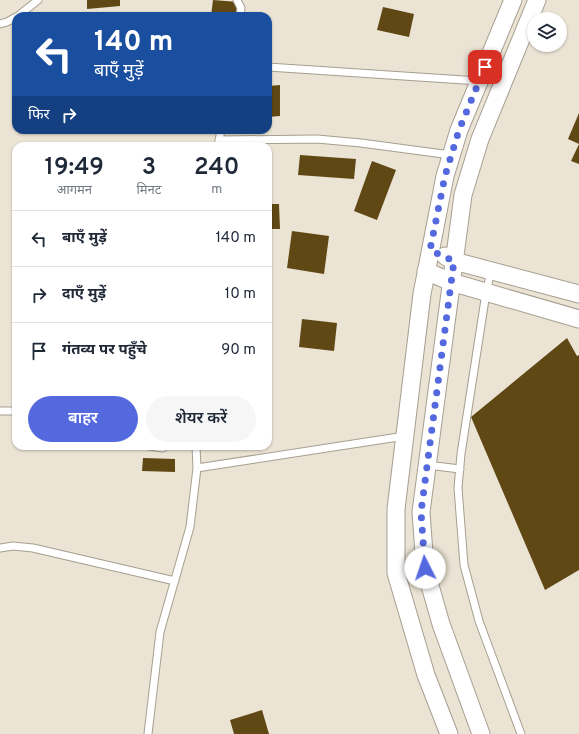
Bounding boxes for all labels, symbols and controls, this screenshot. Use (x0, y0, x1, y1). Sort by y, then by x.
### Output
map controls (527, 12, 567, 52)
button: layers (527, 12, 567, 52)
text: 140 m (94, 25, 173, 61)
icon: left (28, 28, 80, 80)
pin (468, 50, 502, 84)
icon: arrive (474, 56, 496, 78)
text: बाएँ मुड़ें (94, 60, 144, 83)
icon: right (58, 104, 80, 126)
text: फिर (28, 106, 50, 125)
text: 19:49 (45, 153, 104, 183)
text: 3 (142, 153, 156, 183)
text: 240 (194, 153, 239, 183)
text: m (211, 182, 222, 198)
text: आगमन (56, 183, 92, 199)
text: मिनट (136, 183, 161, 199)
icon: left (28, 228, 50, 250)
text: बाएँ मुड़ें (62, 229, 107, 248)
text: 140 m (216, 229, 256, 248)
icon: right (28, 284, 50, 306)
text: दाएँ मुड़ें (62, 285, 106, 304)
text: 10 m (225, 285, 256, 304)
icon: arrive (28, 340, 50, 362)
text: गंतव्य पर पहुँचे (62, 341, 147, 360)
text: 90 m (221, 341, 256, 360)
button: बाहर (28, 396, 138, 442)
button: शेयर करें (146, 396, 256, 442)
position arrow (404, 547, 446, 589)

